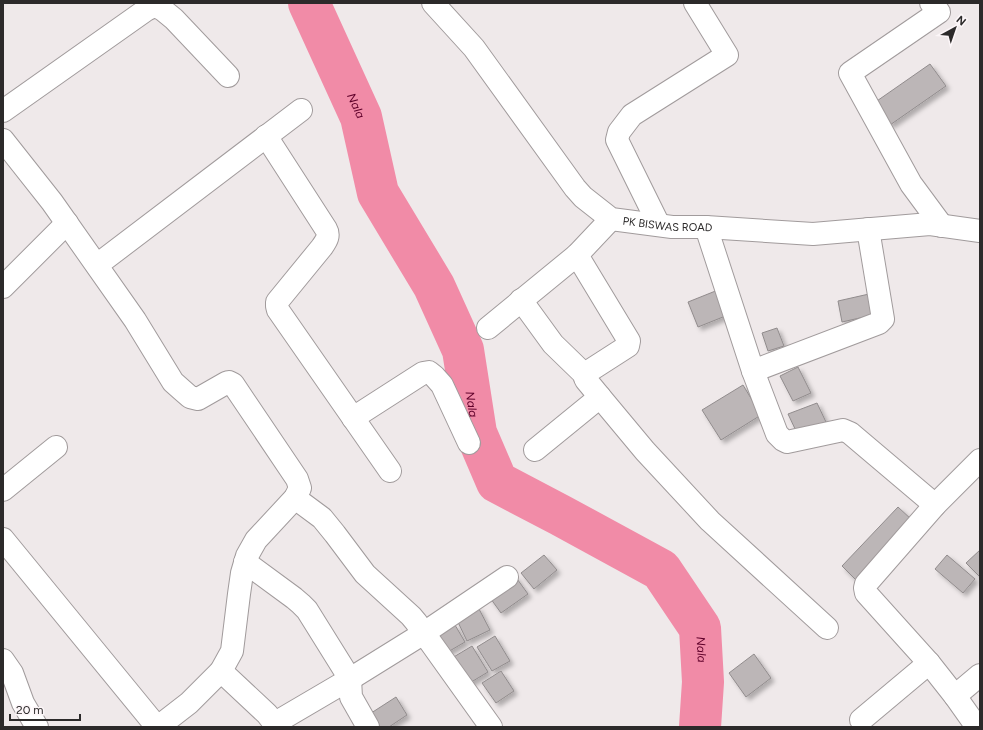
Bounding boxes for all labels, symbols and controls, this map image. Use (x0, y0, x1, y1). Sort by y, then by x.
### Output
north arrow (935, 8, 975, 48)
text: N (954, 13, 969, 28)
water label: Nala (344, 91, 368, 121)
street label: PK BISWAS ROAD (622, 214, 713, 234)
water label: Nala (463, 390, 480, 418)
water label: Nala (693, 636, 709, 663)
scale bar (10, 696, 80, 722)
text: 20 m (16, 703, 44, 717)

